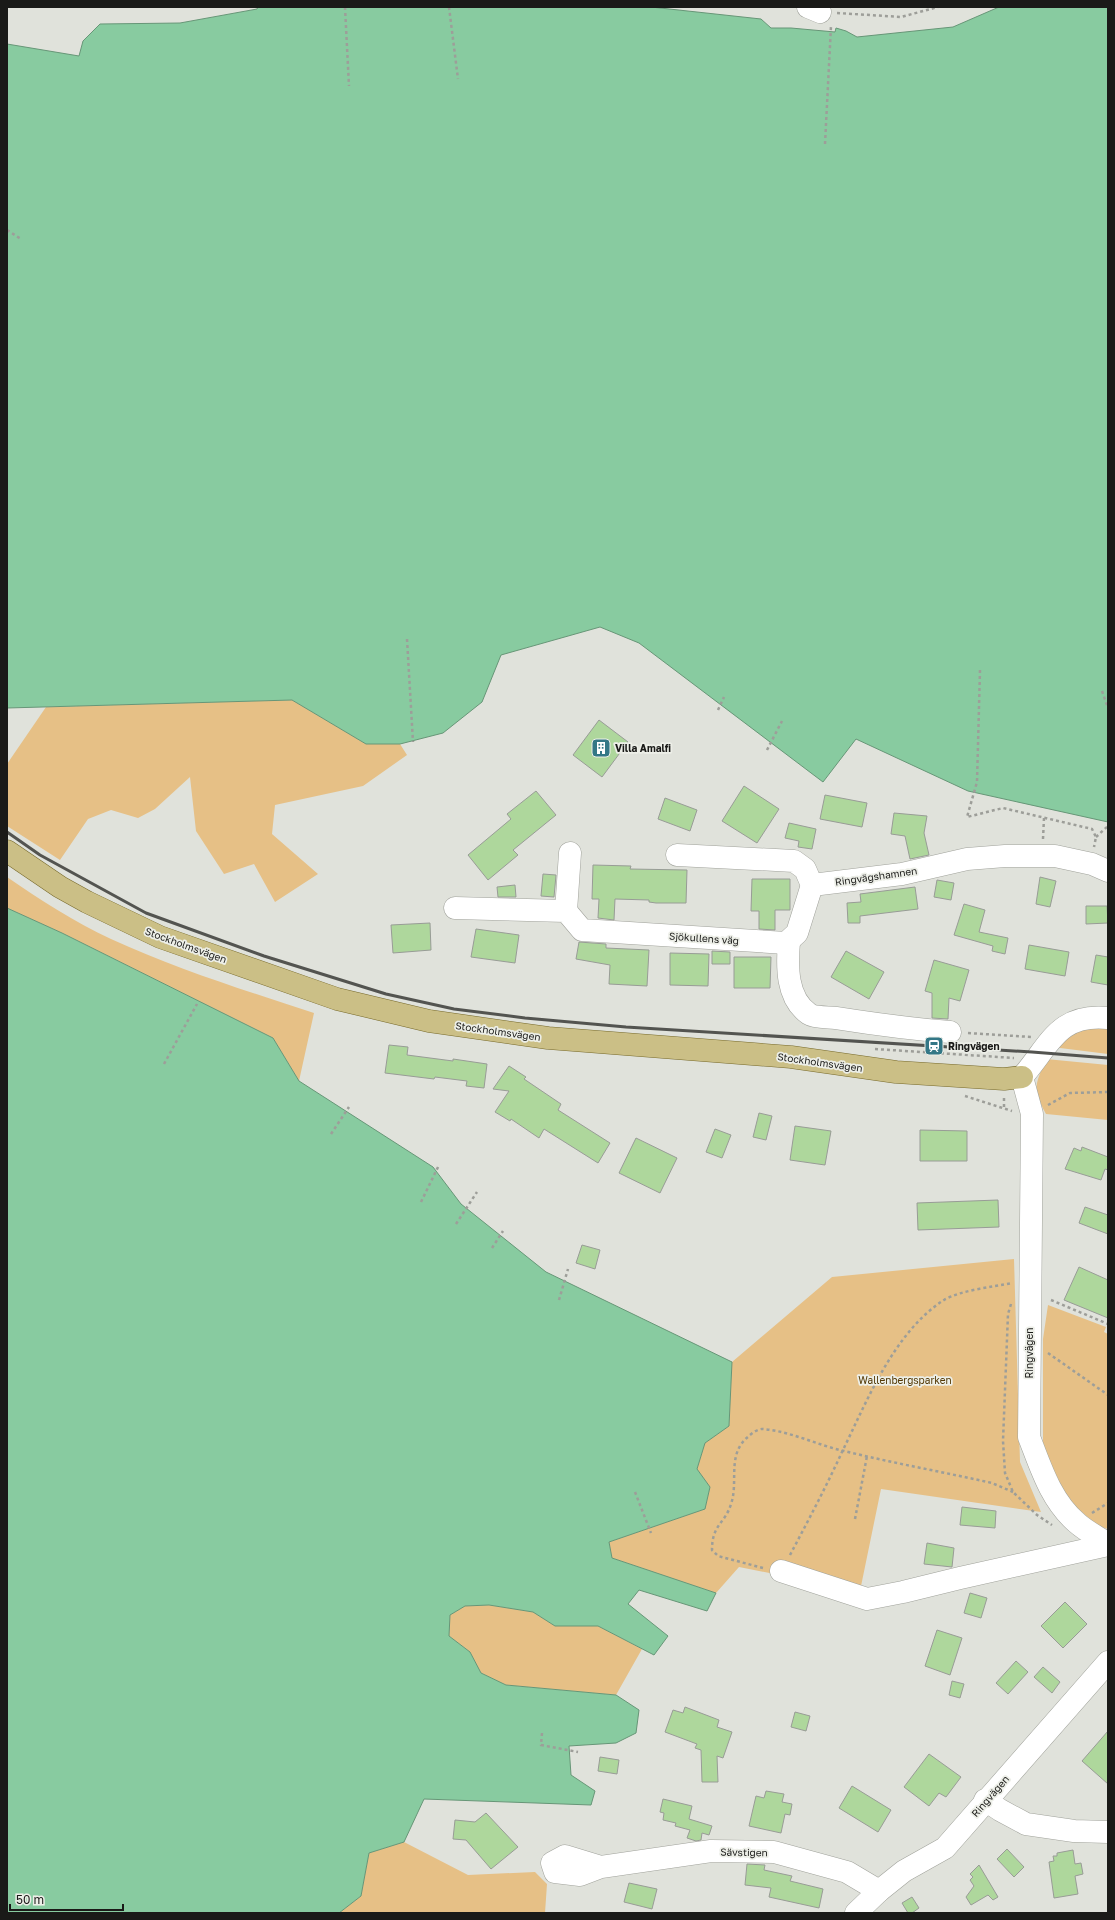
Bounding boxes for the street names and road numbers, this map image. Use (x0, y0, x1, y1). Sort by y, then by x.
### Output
street label: Ringvägshamnen (834, 864, 918, 888)
street label: Stockholmsvägen (144, 925, 228, 965)
street label: Sjökullens väg (669, 930, 739, 946)
street label: Stockholmsvägen (455, 1019, 541, 1043)
street label: Stockholmsvägen (777, 1050, 863, 1074)
street label: Ringvägen (1023, 1328, 1035, 1378)
street label: Ringvägen (969, 1773, 1011, 1819)
street label: Sävstigen (720, 1846, 768, 1858)

